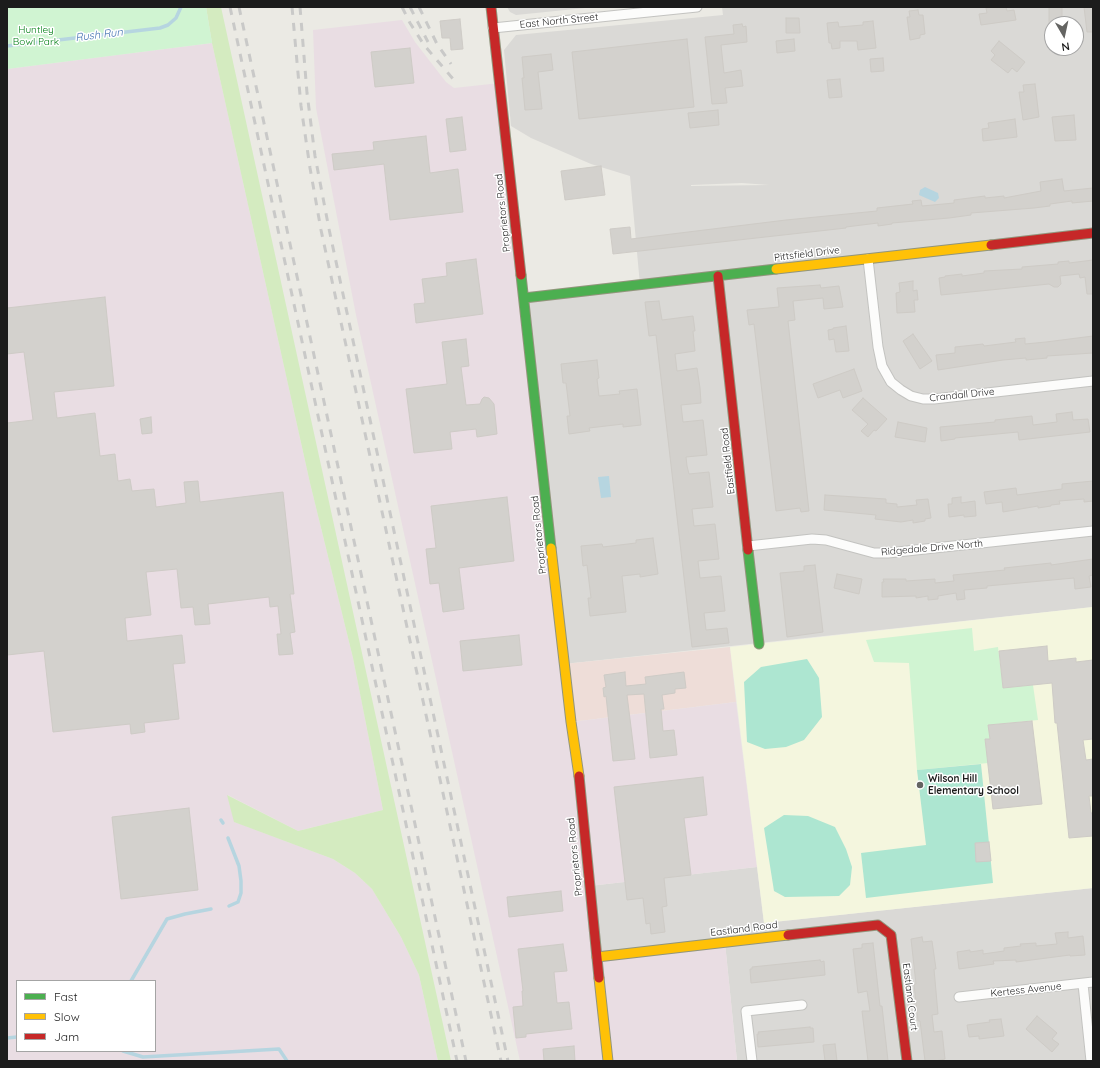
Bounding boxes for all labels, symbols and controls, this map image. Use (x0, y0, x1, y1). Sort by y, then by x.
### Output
street label: East North Street (519, 11, 599, 31)
north arrow (1044, 16, 1084, 56)
park label: Huntley Bowl Park (13, 24, 59, 48)
water label: Rush Run (74, 26, 124, 44)
text: N (1061, 39, 1071, 54)
street label: Proprietors Road (493, 173, 513, 253)
street label: Pittsfield Drive (773, 244, 841, 264)
street label: Crandall Drive (929, 386, 995, 404)
street label: Eastfield Road (719, 427, 737, 495)
street label: Proprietors Road (529, 495, 549, 575)
street label: Ridgedale Drive North (881, 538, 983, 558)
place label: Wilson Hill Elementary School (928, 773, 1019, 796)
marker: Wilson Hill Elementary School (915, 780, 925, 790)
street label: Proprietors Road (565, 817, 585, 897)
street label: Eastland Road (710, 919, 778, 939)
street label: Eastland Court (900, 962, 920, 1032)
legend (16, 980, 156, 1052)
street label: Kertess Avenue (990, 980, 1062, 1000)
text: Fast (54, 989, 78, 1004)
text: Slow (54, 1009, 80, 1024)
text: Jam (54, 1029, 79, 1044)

